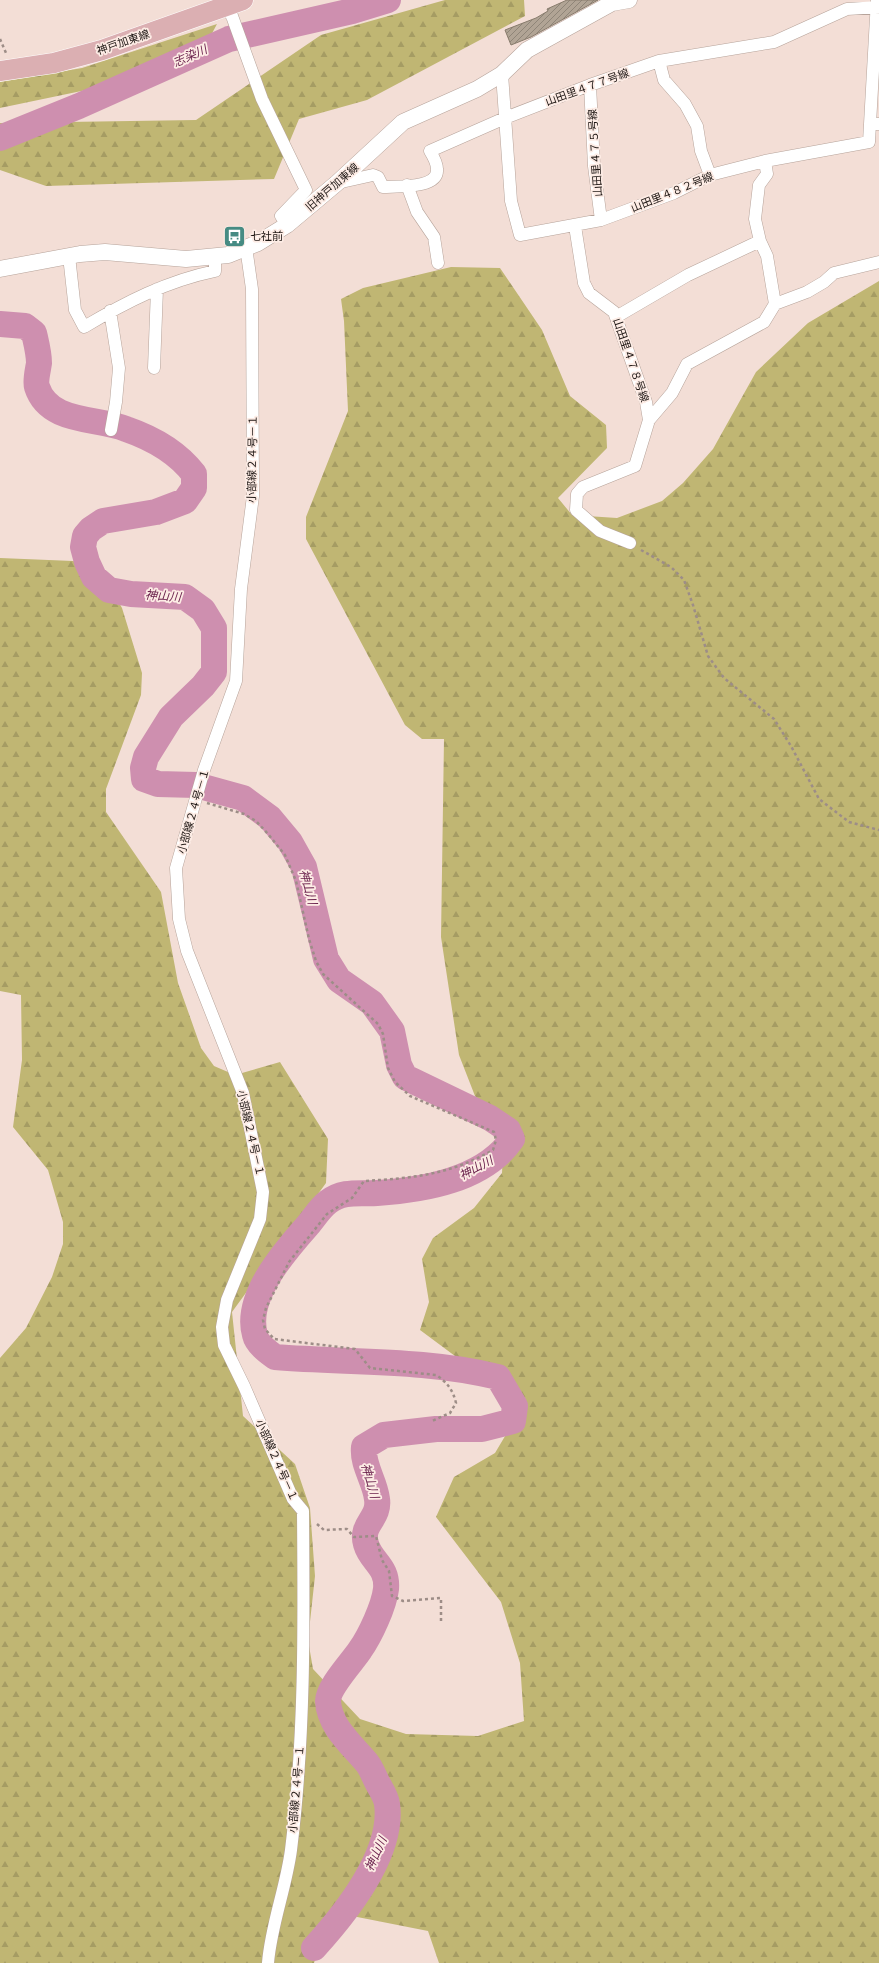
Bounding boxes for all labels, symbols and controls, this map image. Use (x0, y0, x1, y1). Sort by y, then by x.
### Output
street label: 神戸加東線 (95, 26, 152, 59)
water label: 志染川 (170, 41, 212, 71)
street label: 山田里４７７号線 (543, 65, 631, 110)
street label: 山田里４７５号線 (585, 109, 606, 197)
street label: 旧神戸加東線 (303, 160, 362, 215)
street label: 山田里４８２号線 (629, 169, 716, 216)
bus stop icon: 七社前 (221, 223, 247, 249)
place label: 七社前 (250, 229, 283, 244)
street label: 山田里４７８号線 (609, 316, 652, 404)
street label: 小部線２４号－１ (244, 415, 261, 503)
water label: 神山川 (144, 587, 184, 605)
street label: 小部線２４号－１ (174, 767, 213, 856)
water label: 神山川 (296, 868, 321, 908)
street label: 小部線２４号－１ (233, 1089, 268, 1178)
water label: 神山川 (456, 1152, 497, 1184)
street label: 小部線２４号－１ (252, 1417, 301, 1503)
water label: 神山川 (357, 1461, 383, 1502)
street label: 小部線２４号－１ (285, 1745, 308, 1834)
water label: 神山川 (361, 1832, 391, 1874)

